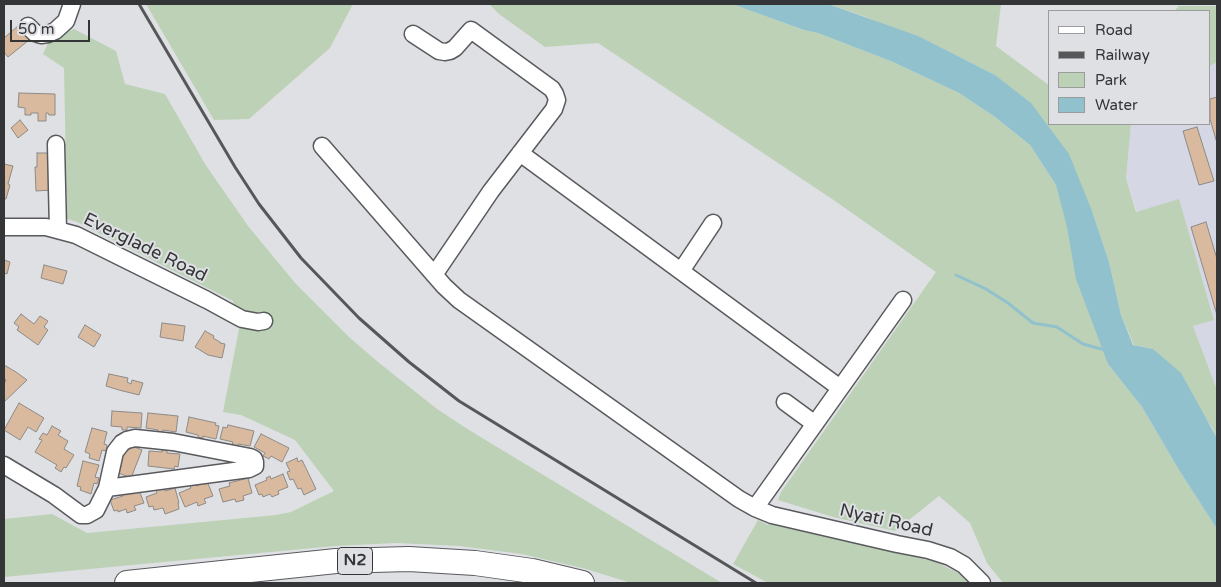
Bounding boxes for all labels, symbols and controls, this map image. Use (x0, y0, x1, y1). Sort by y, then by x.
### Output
scale bar (12, 10, 92, 42)
legend (1048, 10, 1211, 125)
text: 50 m (18, 20, 55, 38)
text: Road (1095, 21, 1133, 39)
text: Railway (1095, 46, 1150, 64)
text: Park (1095, 71, 1127, 89)
text: Water (1095, 96, 1138, 114)
street label: Everglade Road (80, 209, 210, 287)
street label: Nyati Road (837, 500, 935, 542)
road number: N2 (338, 548, 372, 574)

